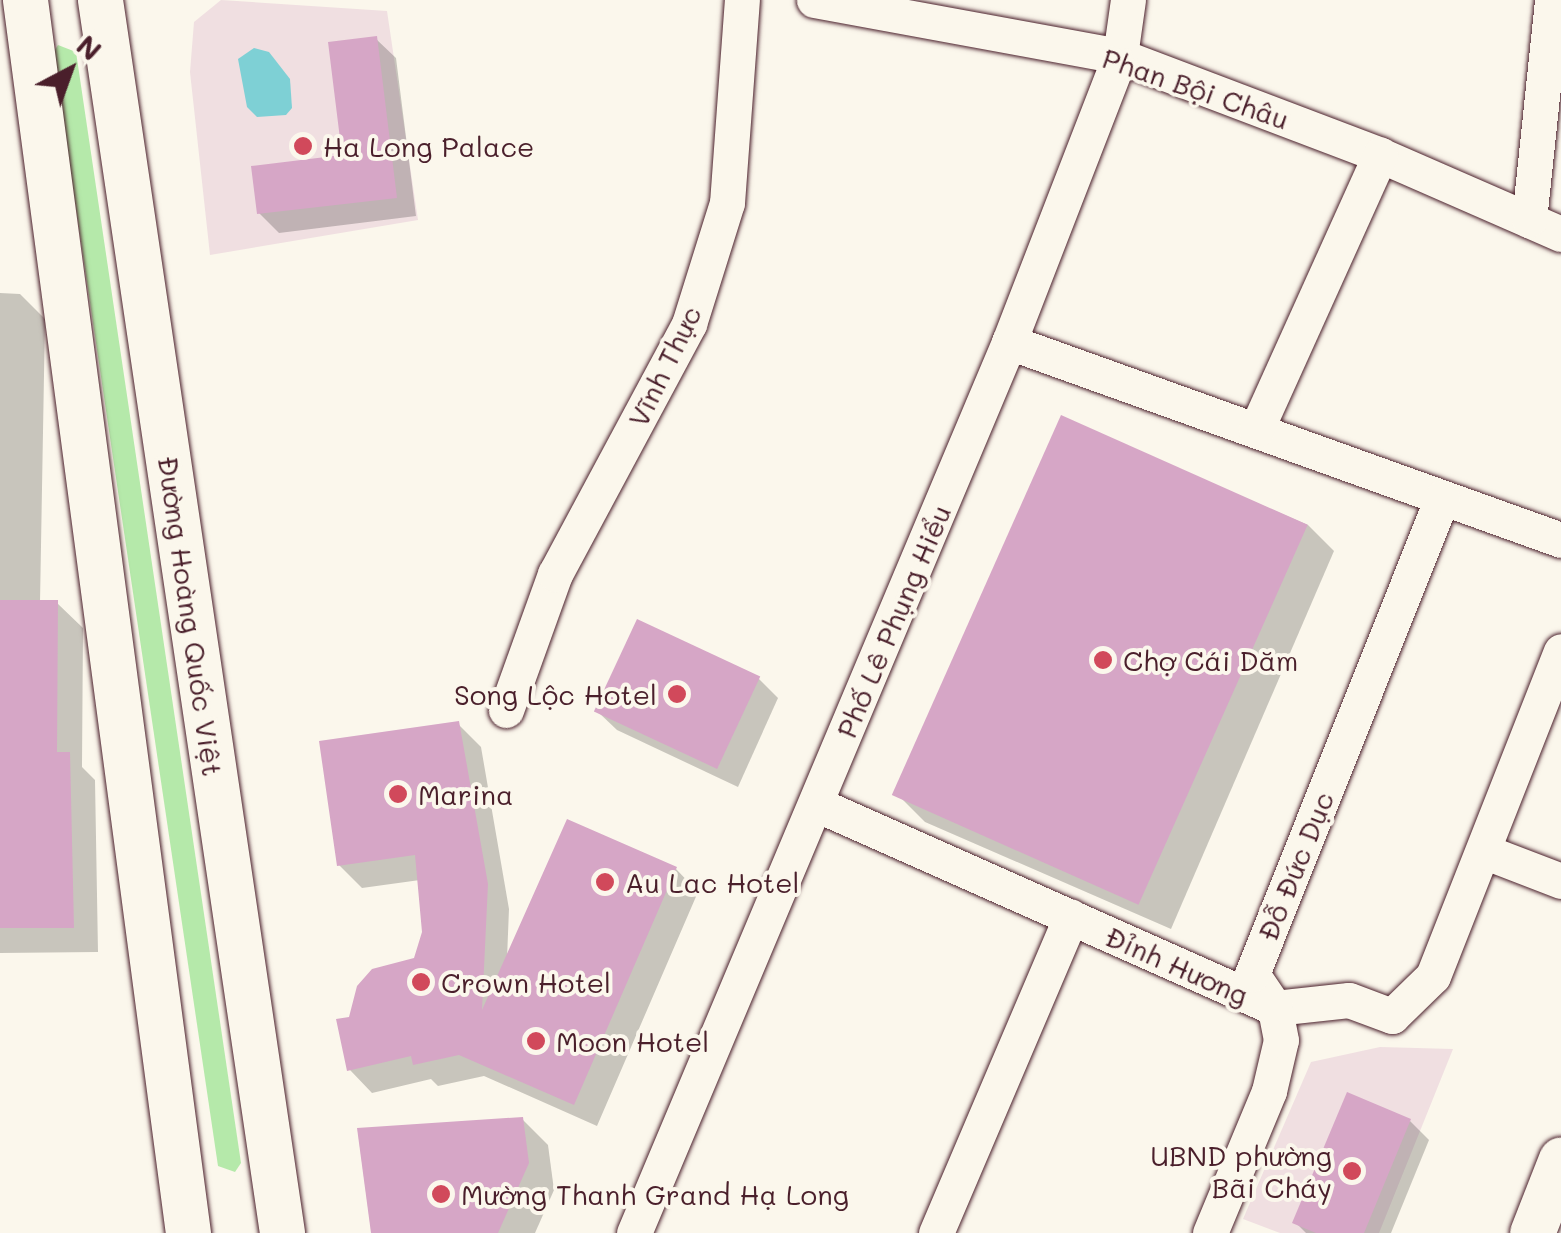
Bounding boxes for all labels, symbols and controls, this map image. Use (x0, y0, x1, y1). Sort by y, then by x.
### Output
north arrow (20, 20, 120, 120)
text: N (70, 27, 110, 68)
street label: Phan Bội Châu (1098, 40, 1294, 136)
place label: Ha Long Palace (323, 129, 534, 163)
marker: Ha Long Palace (292, 135, 314, 157)
street label: Vĩnh Thực (620, 300, 708, 432)
street label: Đường Hoàng Quốc Việt (152, 454, 230, 778)
street label: Phố Lê Phụng Hiểu (829, 500, 957, 742)
place label: Chợ Cái Dăm (1123, 643, 1298, 677)
marker: Chợ Cái Dăm (1092, 649, 1114, 671)
place label: Song Lộc Hotel (454, 677, 657, 711)
marker: Song Lộc Hotel (666, 683, 688, 705)
place label: Marina (418, 777, 513, 811)
marker: Marina (387, 783, 409, 805)
street label: Đỗ Đức Dục (1250, 787, 1340, 945)
place label: Au Lac Hotel (625, 865, 799, 899)
marker: Au Lac Hotel (594, 871, 616, 893)
street label: Đỉnh Hương (1100, 919, 1254, 1011)
place label: Crown Hotel (441, 965, 611, 999)
marker: Crown Hotel (410, 971, 432, 993)
place label: Moon Hotel (556, 1024, 709, 1058)
marker: Moon Hotel (525, 1030, 547, 1052)
place label: UBND phường Bãi Cháy (1150, 1138, 1332, 1204)
marker: UBND phường Bãi Cháy (1341, 1160, 1363, 1182)
place label: Mường Thanh Grand Hạ Long (461, 1177, 849, 1211)
marker: Mường Thanh Grand Hạ Long (430, 1183, 452, 1205)

